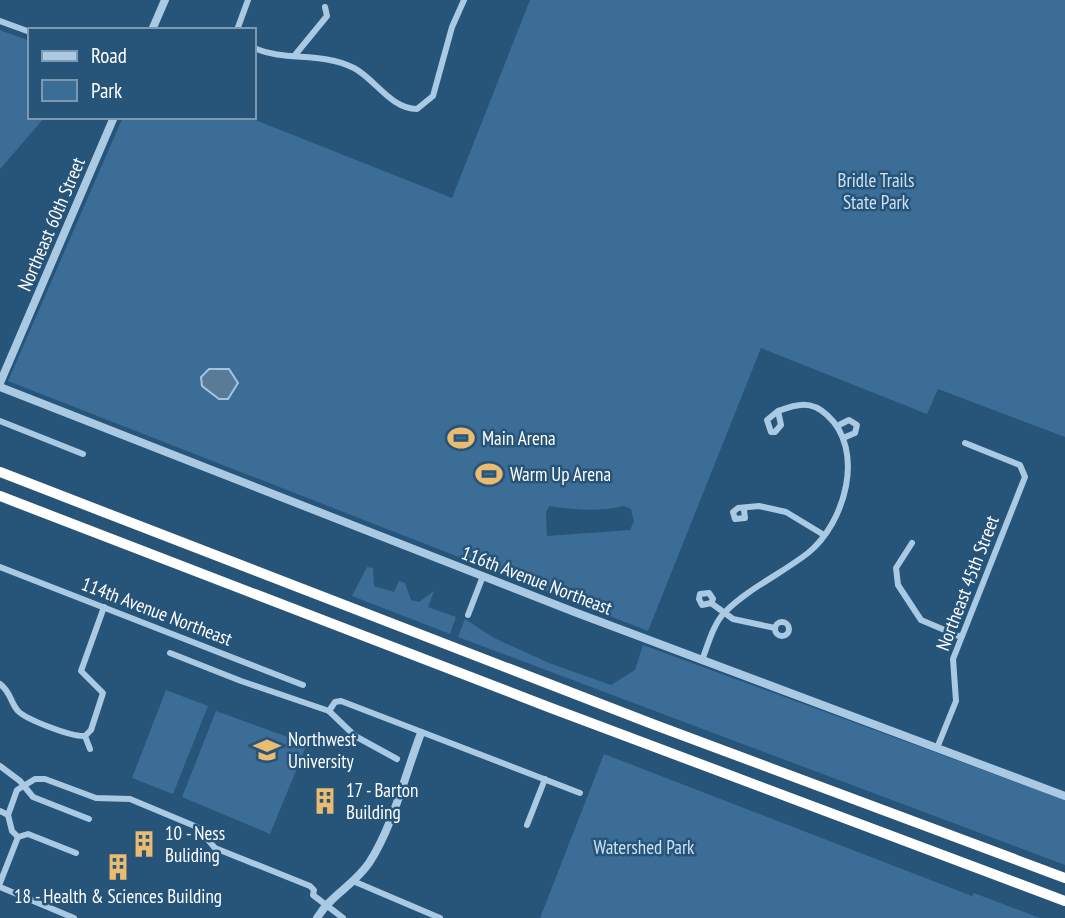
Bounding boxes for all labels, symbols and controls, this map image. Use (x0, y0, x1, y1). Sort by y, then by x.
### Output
legend (28, 28, 256, 119)
text: Road (91, 42, 127, 69)
text: Park (91, 77, 122, 104)
street label: Northeast 60th Street (12, 153, 90, 294)
park label: Bridle Trails State Park (838, 168, 914, 214)
sports icon: Main Arena (446, 423, 476, 453)
place label: Main Arena (482, 426, 556, 450)
sports icon: Warm Up Arena (474, 459, 504, 489)
place label: Warm Up Arena (510, 462, 611, 486)
street label: Northeast 45th Street (930, 511, 1004, 654)
street label: 116th Avenue Northeast (458, 540, 617, 620)
street label: 114th Avenue Northeast (78, 571, 237, 651)
place label: Northwest University (288, 727, 357, 773)
school or university icon: Northwest University (252, 735, 282, 765)
place label: 17 - Barton Building (346, 778, 418, 824)
building icon: 17 - Barton Building (310, 786, 340, 816)
place label: 10 - Ness Buliding (165, 821, 225, 867)
building icon: 10 - Ness Buliding (129, 829, 159, 859)
park label: Watershed Park (594, 835, 695, 859)
building icon: 18 - Health & Sciences Building (103, 852, 133, 882)
place label: 18 - Health & Sciences Building (14, 884, 222, 908)

